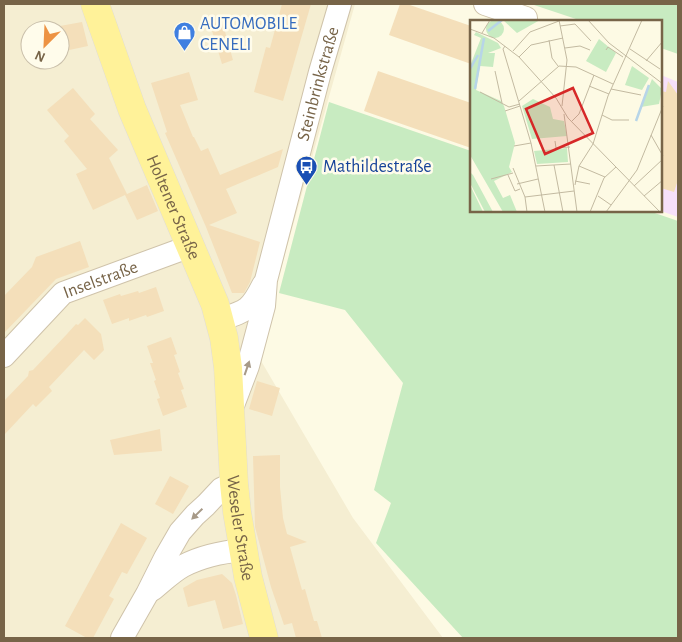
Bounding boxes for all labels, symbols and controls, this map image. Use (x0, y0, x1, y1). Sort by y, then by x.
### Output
place label: AUTOMOBILE CENELI (200, 15, 298, 54)
north arrow (20, 20, 70, 70)
inset map (470, 20, 662, 212)
shop icon: AUTOMOBILE CENELI (172, 21, 196, 52)
street label: Steinbrinkstraße (294, 25, 343, 143)
text: N (33, 48, 47, 64)
street label: Holtener Straße (143, 152, 203, 263)
bus stop icon: Mathildestraße (295, 154, 319, 185)
place label: Mathildestraße (323, 158, 432, 176)
street label: Inselstraße (61, 258, 140, 302)
one-way arrow (243, 361, 251, 376)
street label: Weseler Straße (224, 474, 256, 582)
one-way arrow (191, 507, 203, 519)

